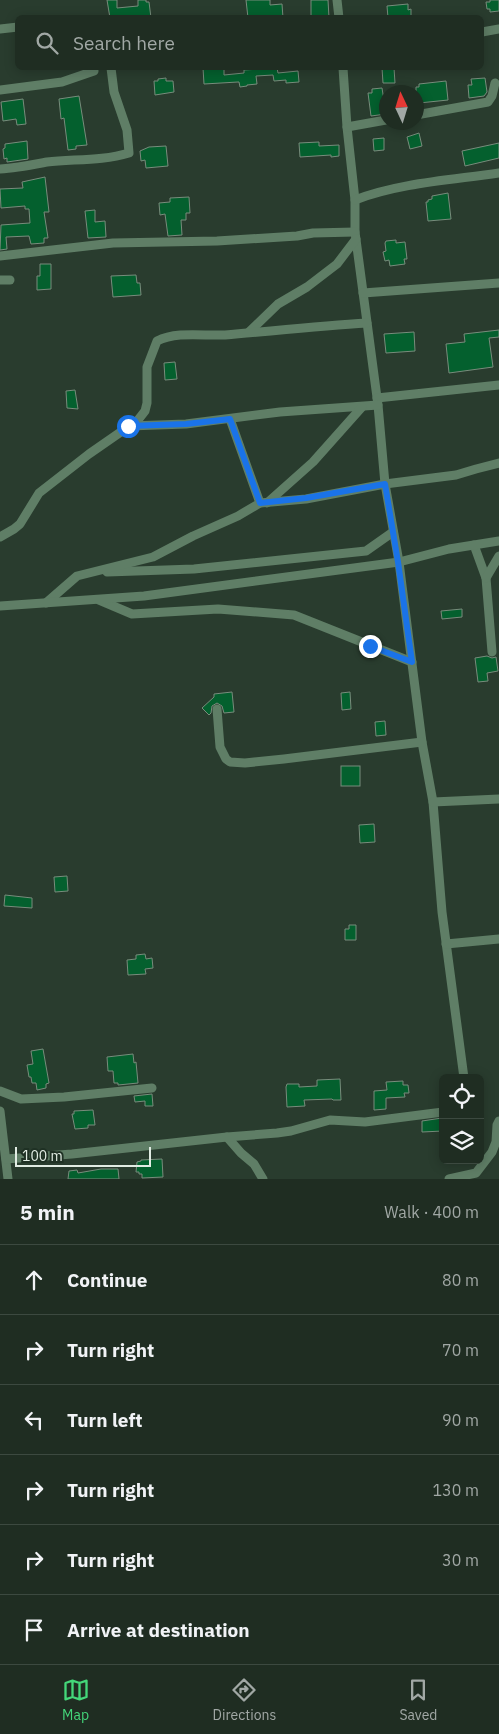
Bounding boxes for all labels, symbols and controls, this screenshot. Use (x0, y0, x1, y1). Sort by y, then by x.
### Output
search box (15, 15, 484, 70)
icon: search (33, 29, 61, 57)
text: Search here (73, 31, 175, 55)
north arrow (379, 85, 424, 130)
route start (117, 415, 140, 438)
route end (359, 635, 382, 658)
map controls (439, 1074, 484, 1164)
button: locate (439, 1074, 484, 1119)
button: layers (439, 1119, 484, 1164)
scale bar (15, 1144, 151, 1167)
text: 100 m (22, 1147, 63, 1165)
text: 5 min (20, 1198, 75, 1226)
text: Walk · 400 m (384, 1202, 479, 1222)
icon: ahead (20, 1266, 48, 1294)
text: Continue (67, 1268, 147, 1292)
text: 80 m (442, 1270, 479, 1290)
icon: right (20, 1336, 48, 1364)
text: Turn right (67, 1338, 154, 1362)
text: 70 m (442, 1340, 479, 1360)
icon: left (20, 1406, 48, 1434)
text: Turn left (67, 1408, 143, 1432)
text: 90 m (442, 1410, 479, 1430)
icon: right (20, 1476, 48, 1504)
text: Turn right (67, 1478, 154, 1502)
text: 130 m (432, 1480, 479, 1500)
icon: right (20, 1546, 48, 1574)
text: Turn right (67, 1548, 154, 1572)
text: 30 m (442, 1550, 479, 1570)
icon: arrive (20, 1616, 48, 1644)
text: Arrive at destination (67, 1618, 250, 1642)
tab: Map (62, 1676, 90, 1724)
tab: Directions (213, 1676, 276, 1724)
tab: Saved (399, 1676, 437, 1724)

